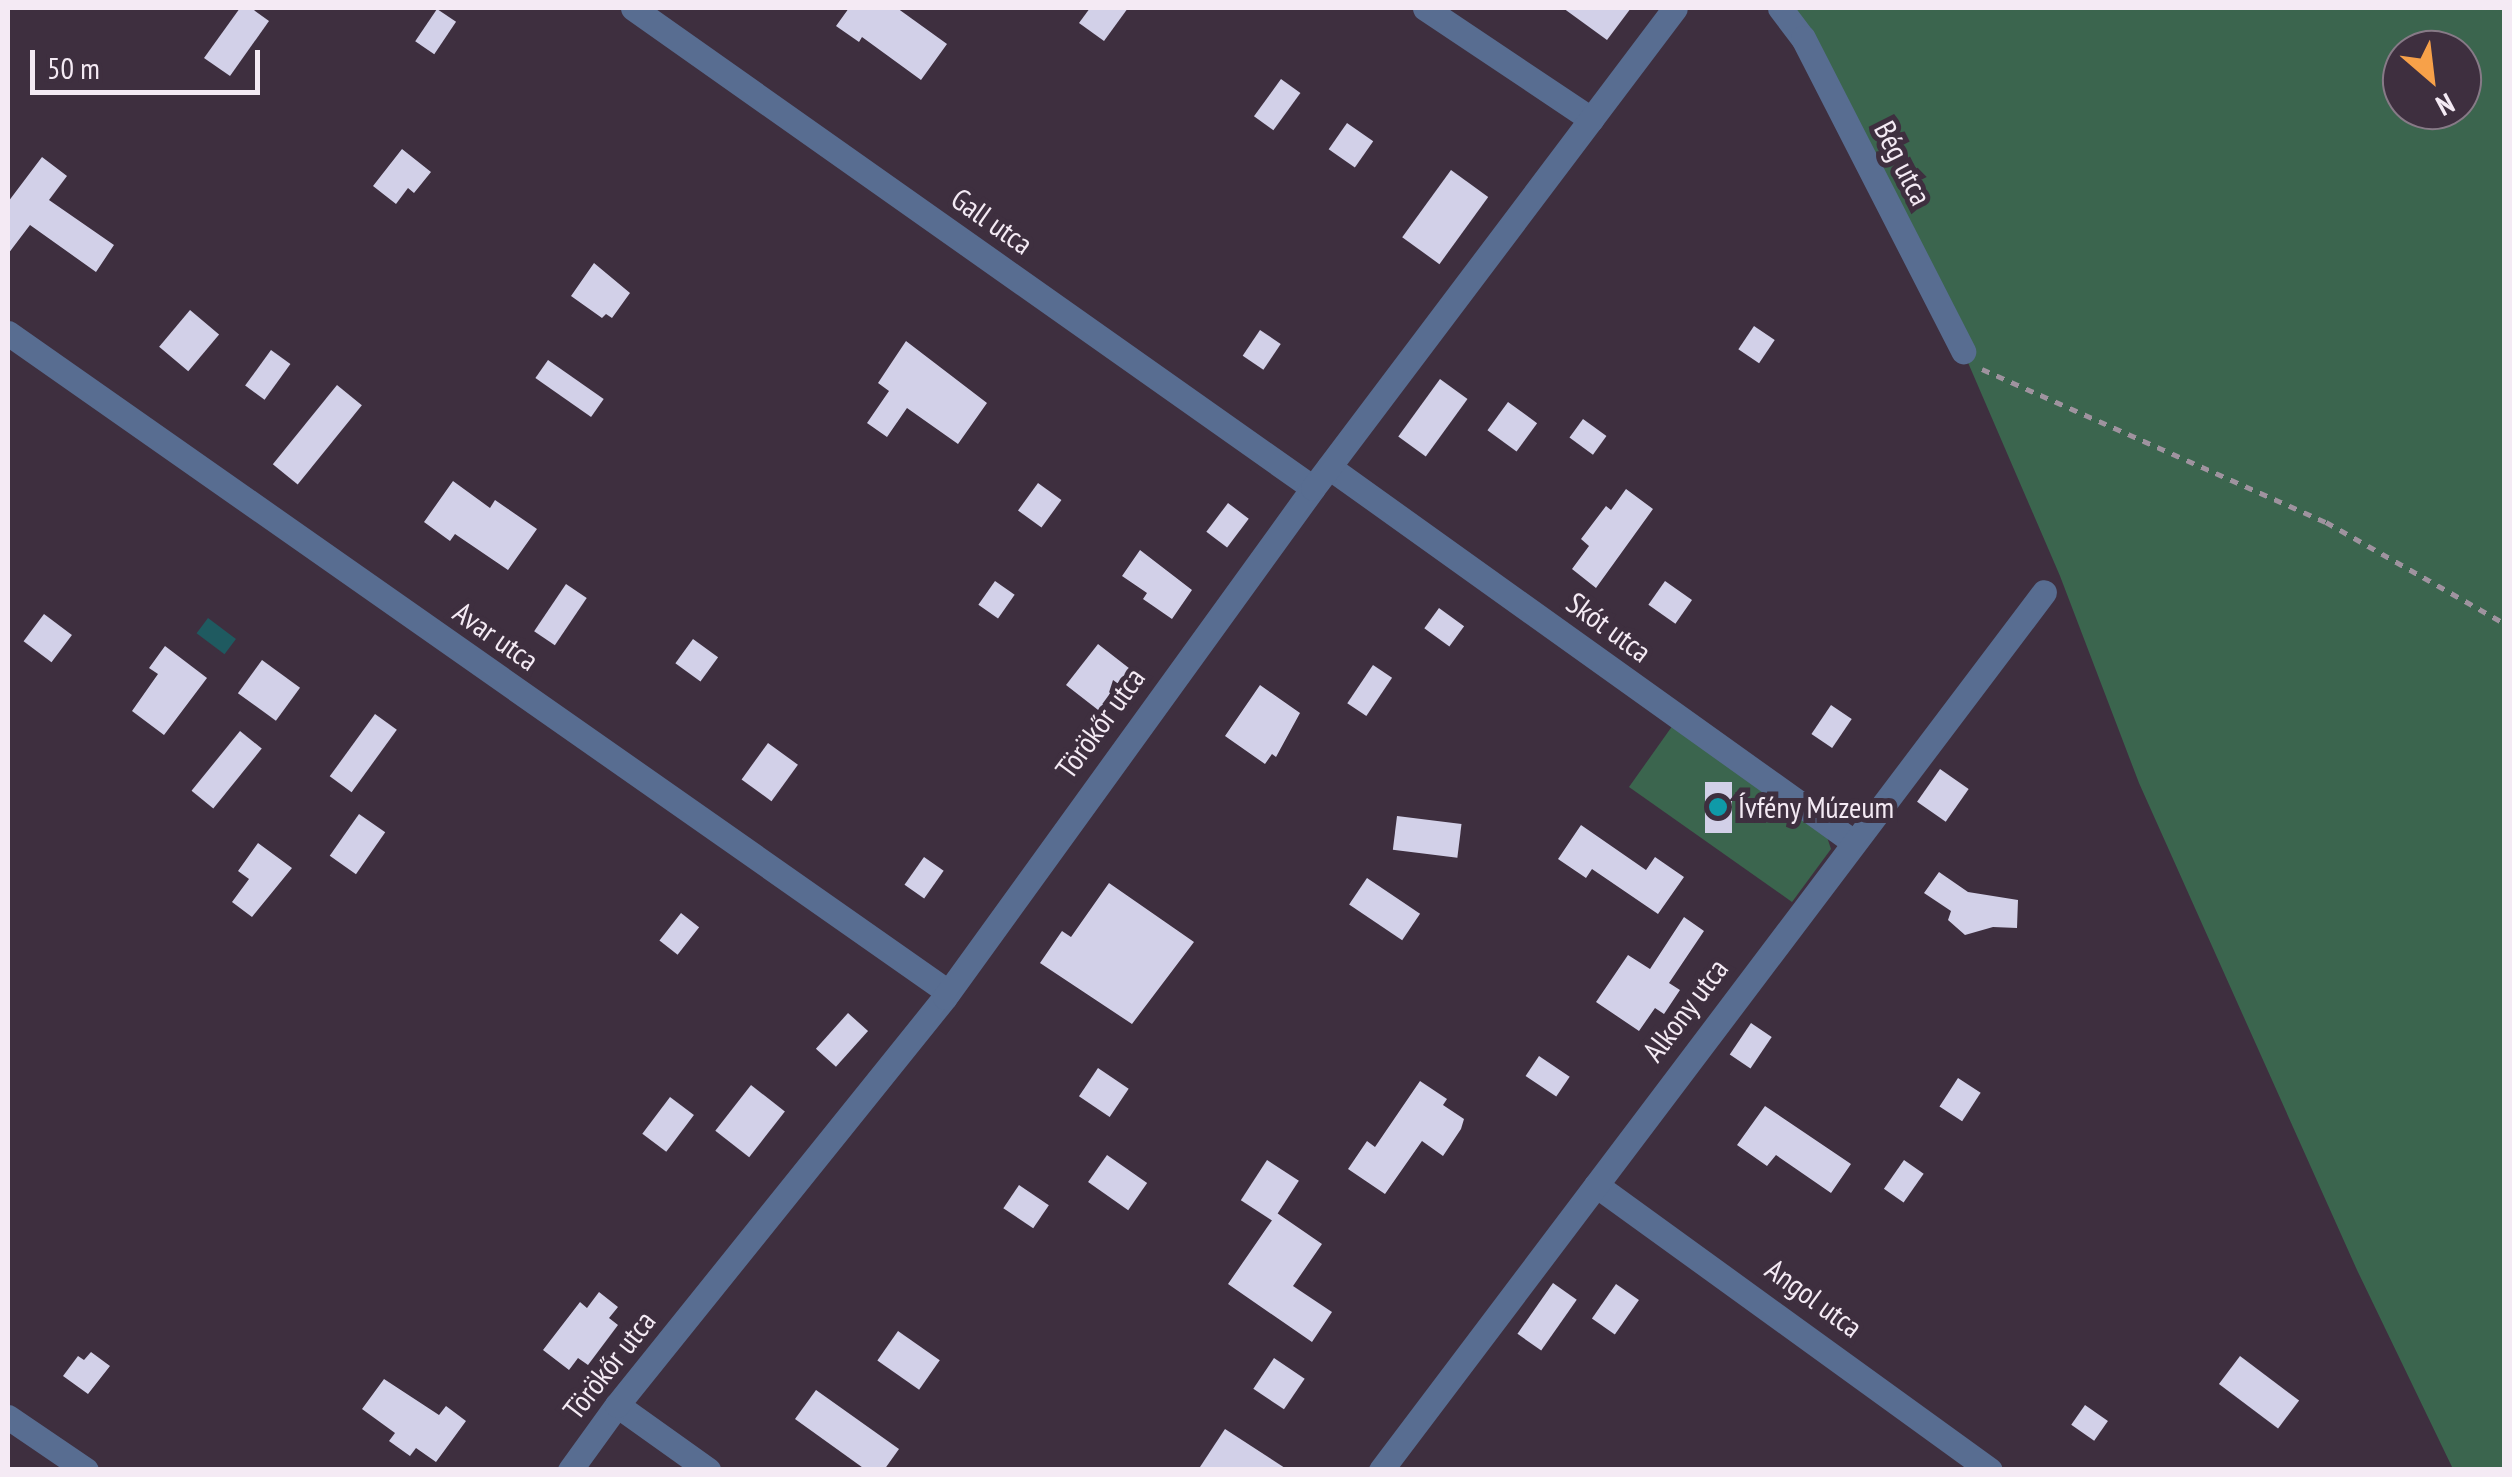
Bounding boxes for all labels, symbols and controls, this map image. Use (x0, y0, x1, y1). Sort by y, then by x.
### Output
scale bar (35, 30, 265, 92)
north arrow (2382, 30, 2482, 130)
text: 50 m (47, 48, 100, 87)
text: N (2430, 85, 2461, 125)
street label: Bég utca (1867, 115, 1939, 211)
street label: Gall utca (944, 180, 1040, 262)
street label: Skót utca (1560, 584, 1658, 670)
street label: Avar utca (447, 594, 545, 678)
street label: Törökőr utca (1048, 661, 1152, 785)
place label: Ívfény Múzeum (1738, 789, 1895, 825)
marker: Ívfény Múzeum (1707, 796, 1729, 818)
street label: Alkony utca (1635, 951, 1735, 1069)
street label: Angol utca (1759, 1251, 1869, 1345)
street label: Törökőr utca (555, 1304, 663, 1426)

